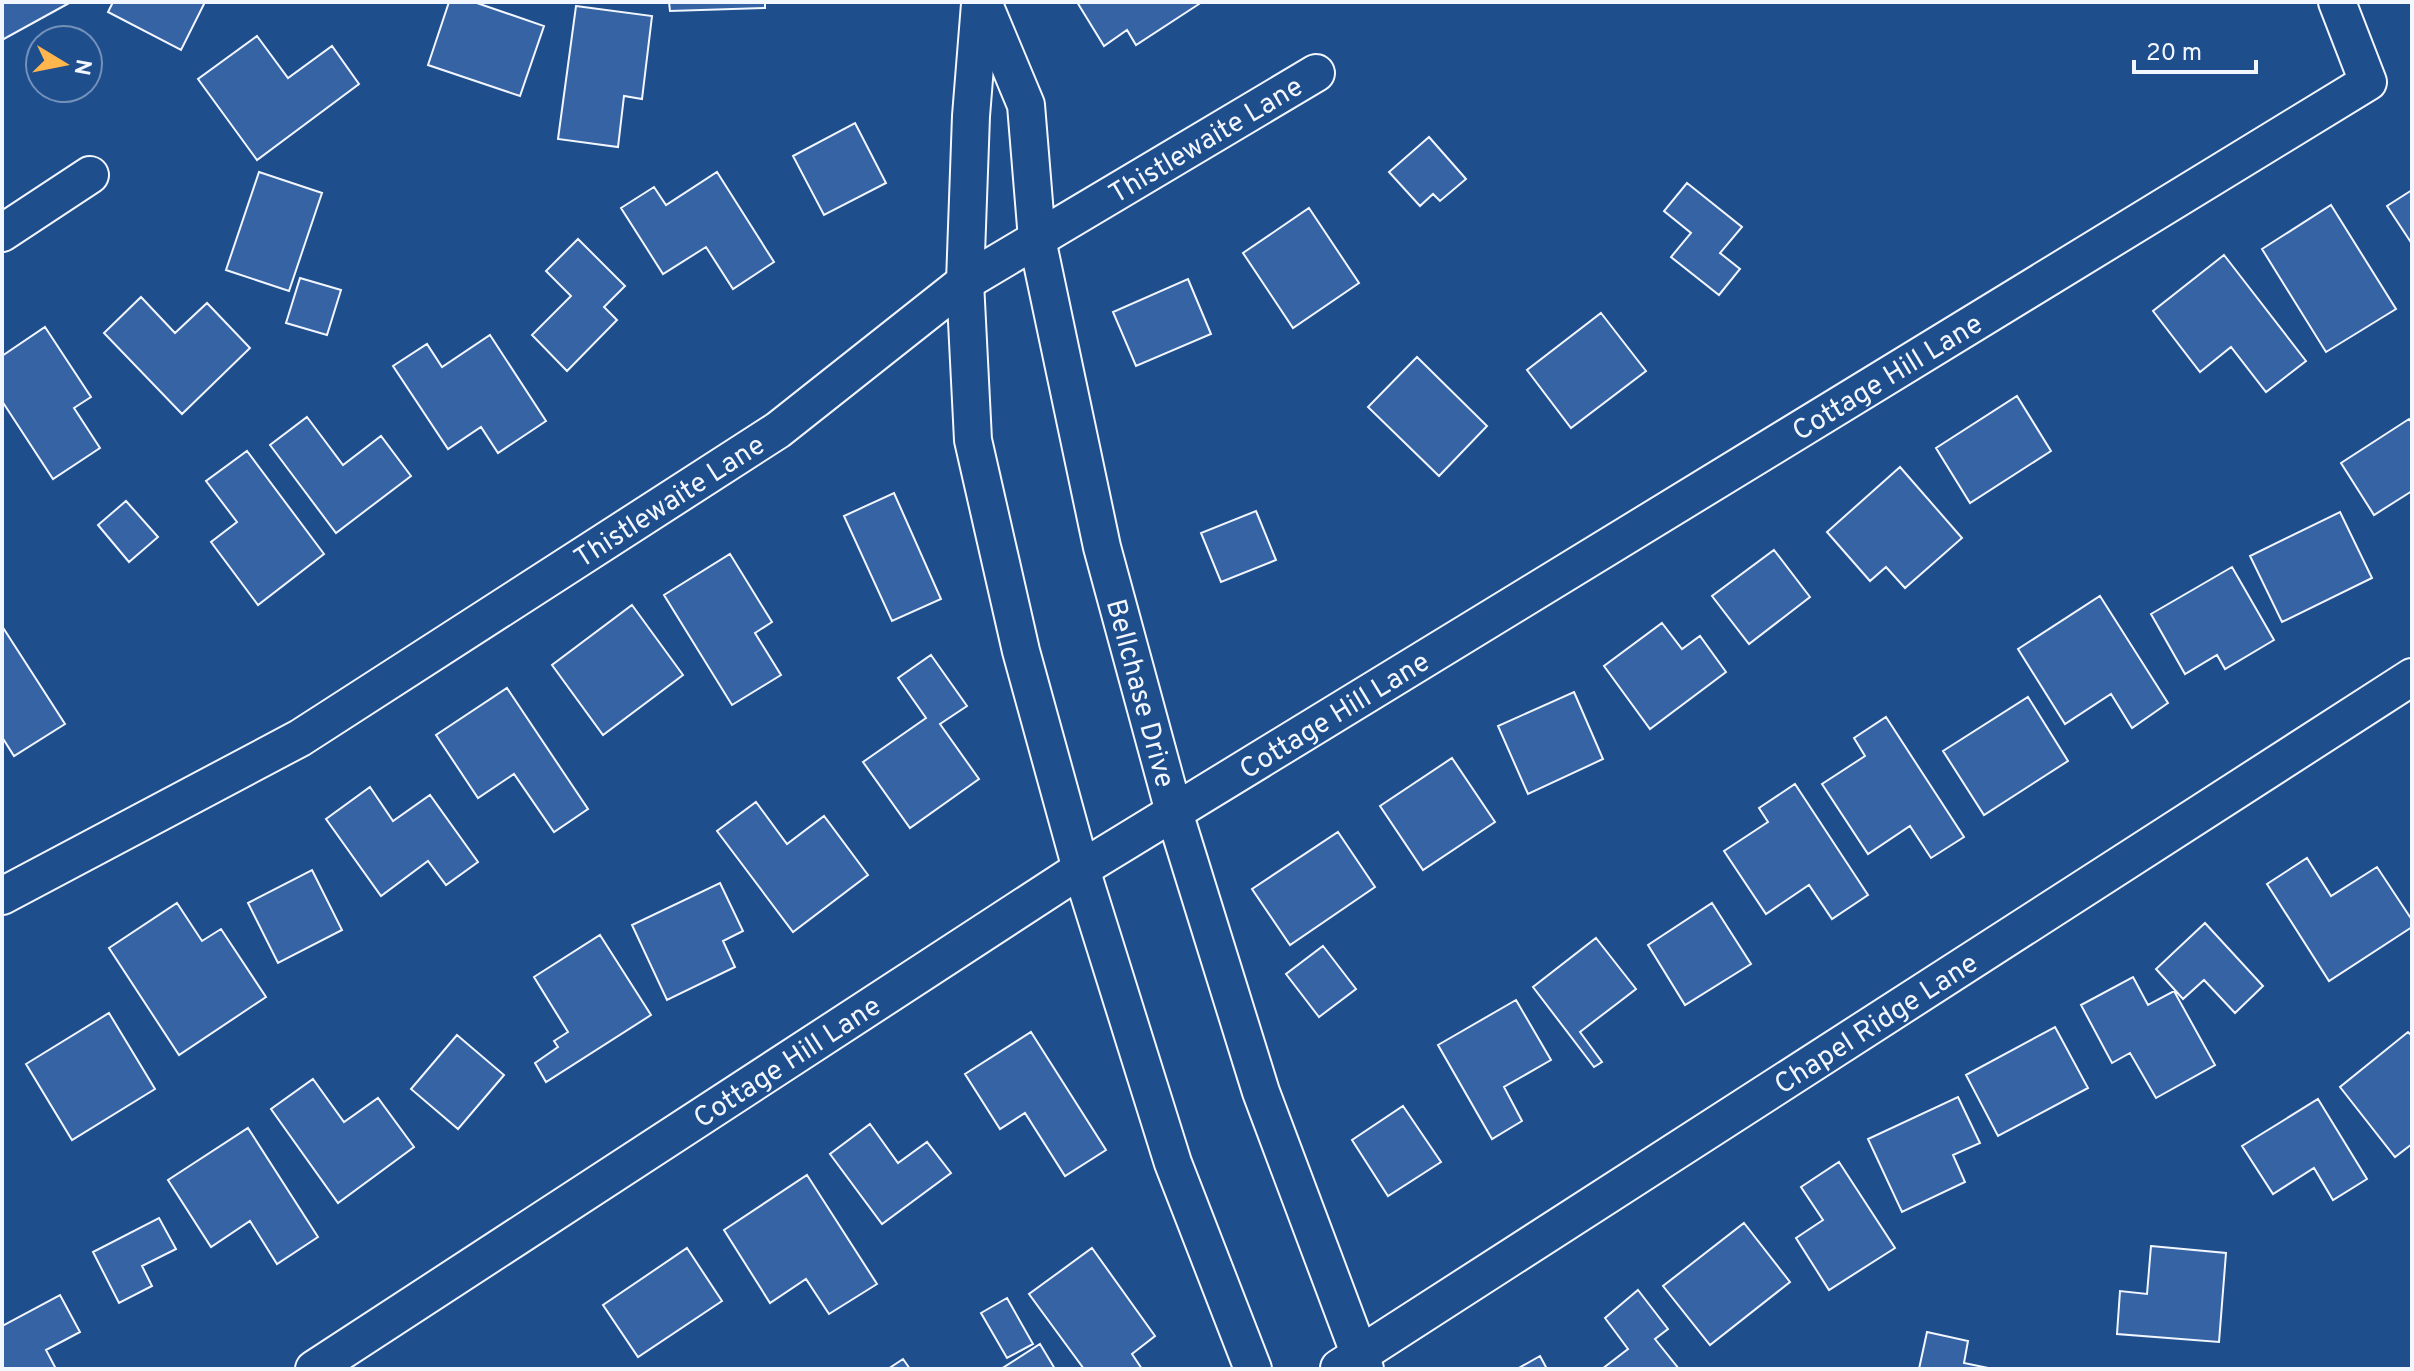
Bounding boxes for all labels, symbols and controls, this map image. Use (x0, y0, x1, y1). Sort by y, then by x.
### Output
north arrow (24, 24, 104, 104)
scale bar (2134, 24, 2256, 74)
text: 20 m (2146, 39, 2202, 69)
text: N (67, 57, 96, 77)
street label: Thistlewaite Lane (1103, 70, 1310, 213)
street label: Cottage Hill Lane (1786, 307, 1990, 451)
street label: Thistlewaite Lane (568, 428, 773, 578)
street label: Bellchase Drive (1096, 595, 1182, 792)
street label: Cottage Hill Lane (1234, 645, 1437, 789)
street label: Chapel Ridge Lane (1768, 946, 1986, 1104)
street label: Cottage Hill Lane (688, 989, 889, 1138)

